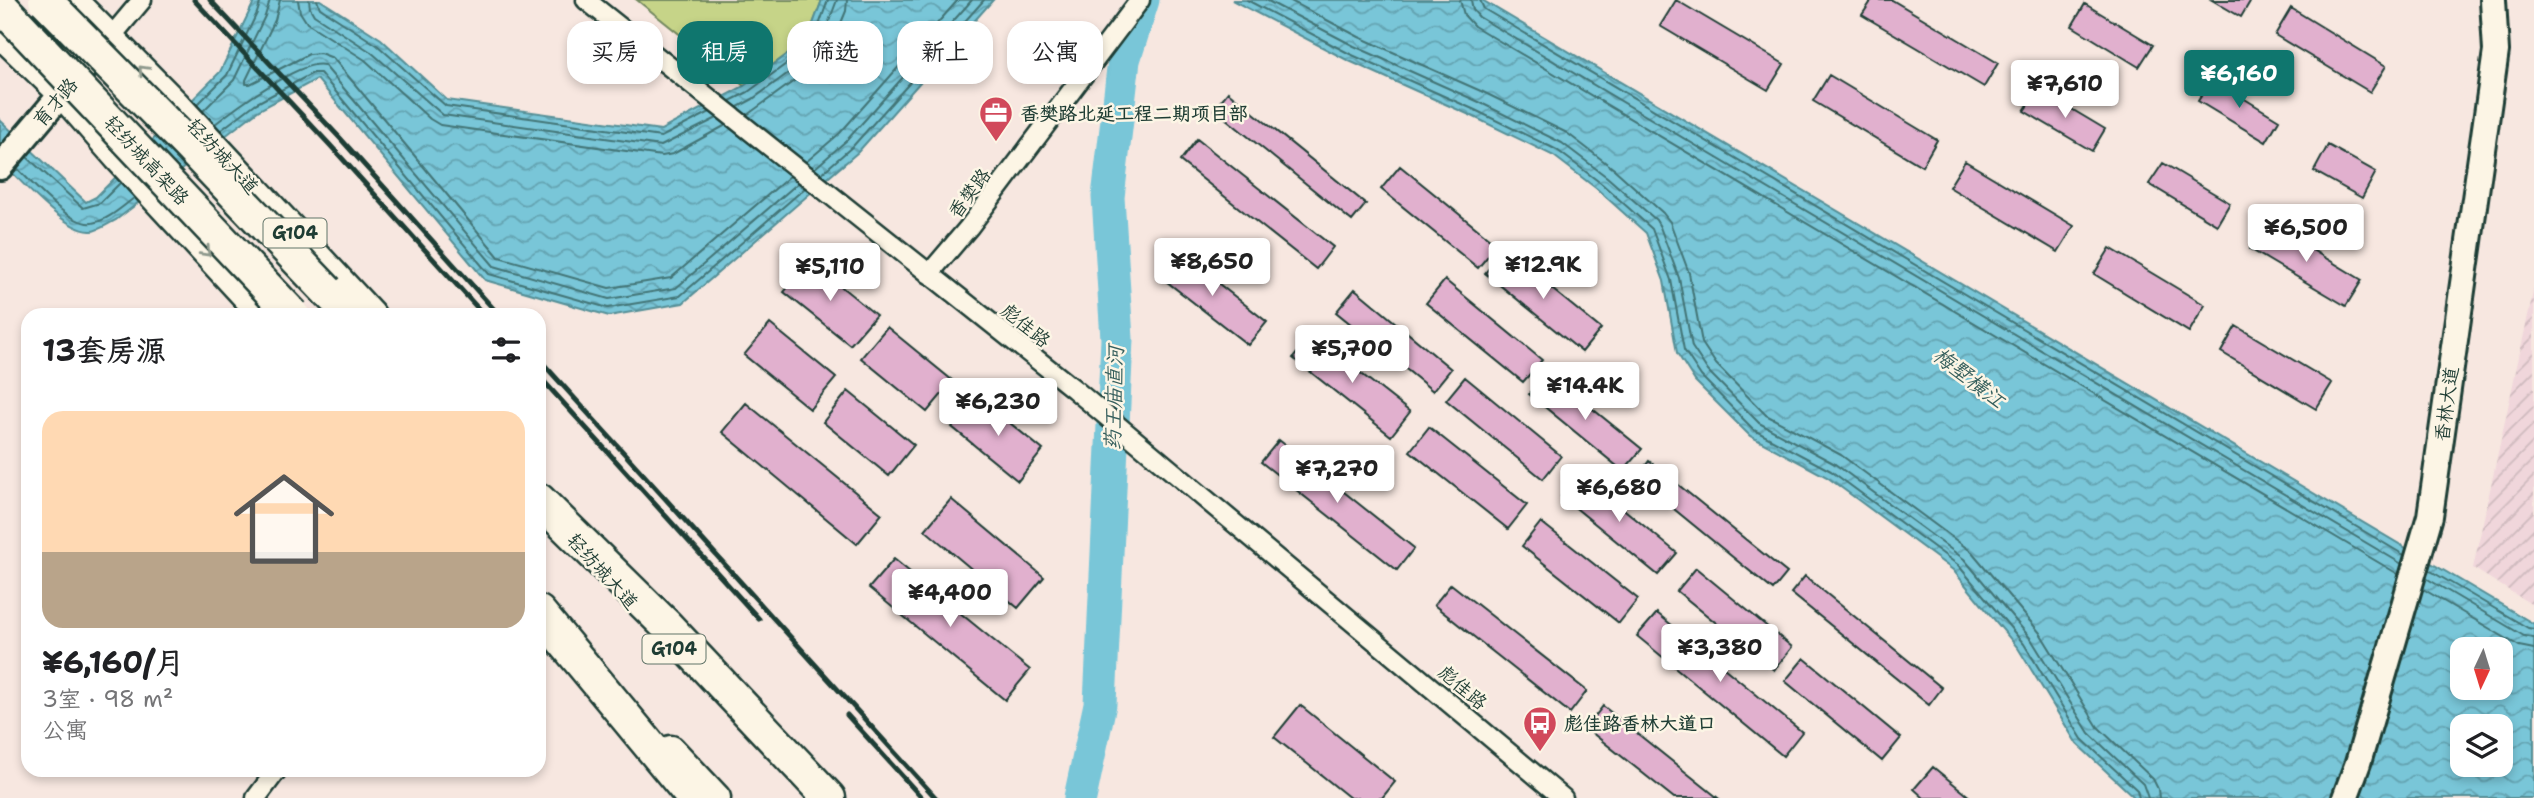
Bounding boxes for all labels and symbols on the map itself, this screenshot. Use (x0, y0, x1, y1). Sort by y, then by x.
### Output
pin: ¥6,160 (2182, 50, 2296, 110)
pin: ¥7,610 (2008, 60, 2122, 120)
one-way arrow (138, 65, 151, 78)
street label: 育才路 (27, 72, 83, 132)
office icon: 香樊路北延工程二期项目部 (977, 94, 1015, 143)
place label: 香樊路北延工程二期项目部 (1020, 101, 1248, 126)
street label: 轻纺城高架路 (99, 110, 195, 211)
street label: 轻纺城大道 (181, 113, 264, 200)
street label: 香樊路 (942, 163, 997, 224)
pin: ¥6,500 (2249, 204, 2363, 264)
road number: G104 (264, 218, 326, 247)
pin: ¥8,650 (1155, 238, 1269, 298)
pin: ¥12.9K (1486, 242, 1600, 301)
one-way arrow (198, 244, 210, 257)
pin: ¥5,110 (773, 244, 887, 303)
street label: 彪佳路 (996, 298, 1056, 353)
pin: ¥5,700 (1295, 326, 1409, 385)
water label: 梅墅横江 (1927, 341, 2012, 416)
water label: 药王庙直河 (1098, 342, 1130, 451)
pin: ¥14.4K (1528, 362, 1642, 422)
street label: 香林大道 (2429, 365, 2464, 443)
pin: ¥6,230 (941, 378, 1055, 438)
pin: ¥7,270 (1280, 446, 1394, 505)
pin: ¥6,680 (1562, 464, 1676, 524)
street label: 轻纺城大道 (562, 528, 644, 615)
pin: ¥4,400 (893, 570, 1007, 629)
pin: ¥3,380 (1663, 624, 1777, 684)
road number: G104 (642, 634, 706, 664)
north arrow (2450, 637, 2513, 700)
street label: 彪佳路 (1433, 659, 1493, 715)
bus stop icon: 彪佳路香林大道口 (1521, 704, 1559, 753)
place label: 彪佳路香林大道口 (1564, 711, 1716, 736)

